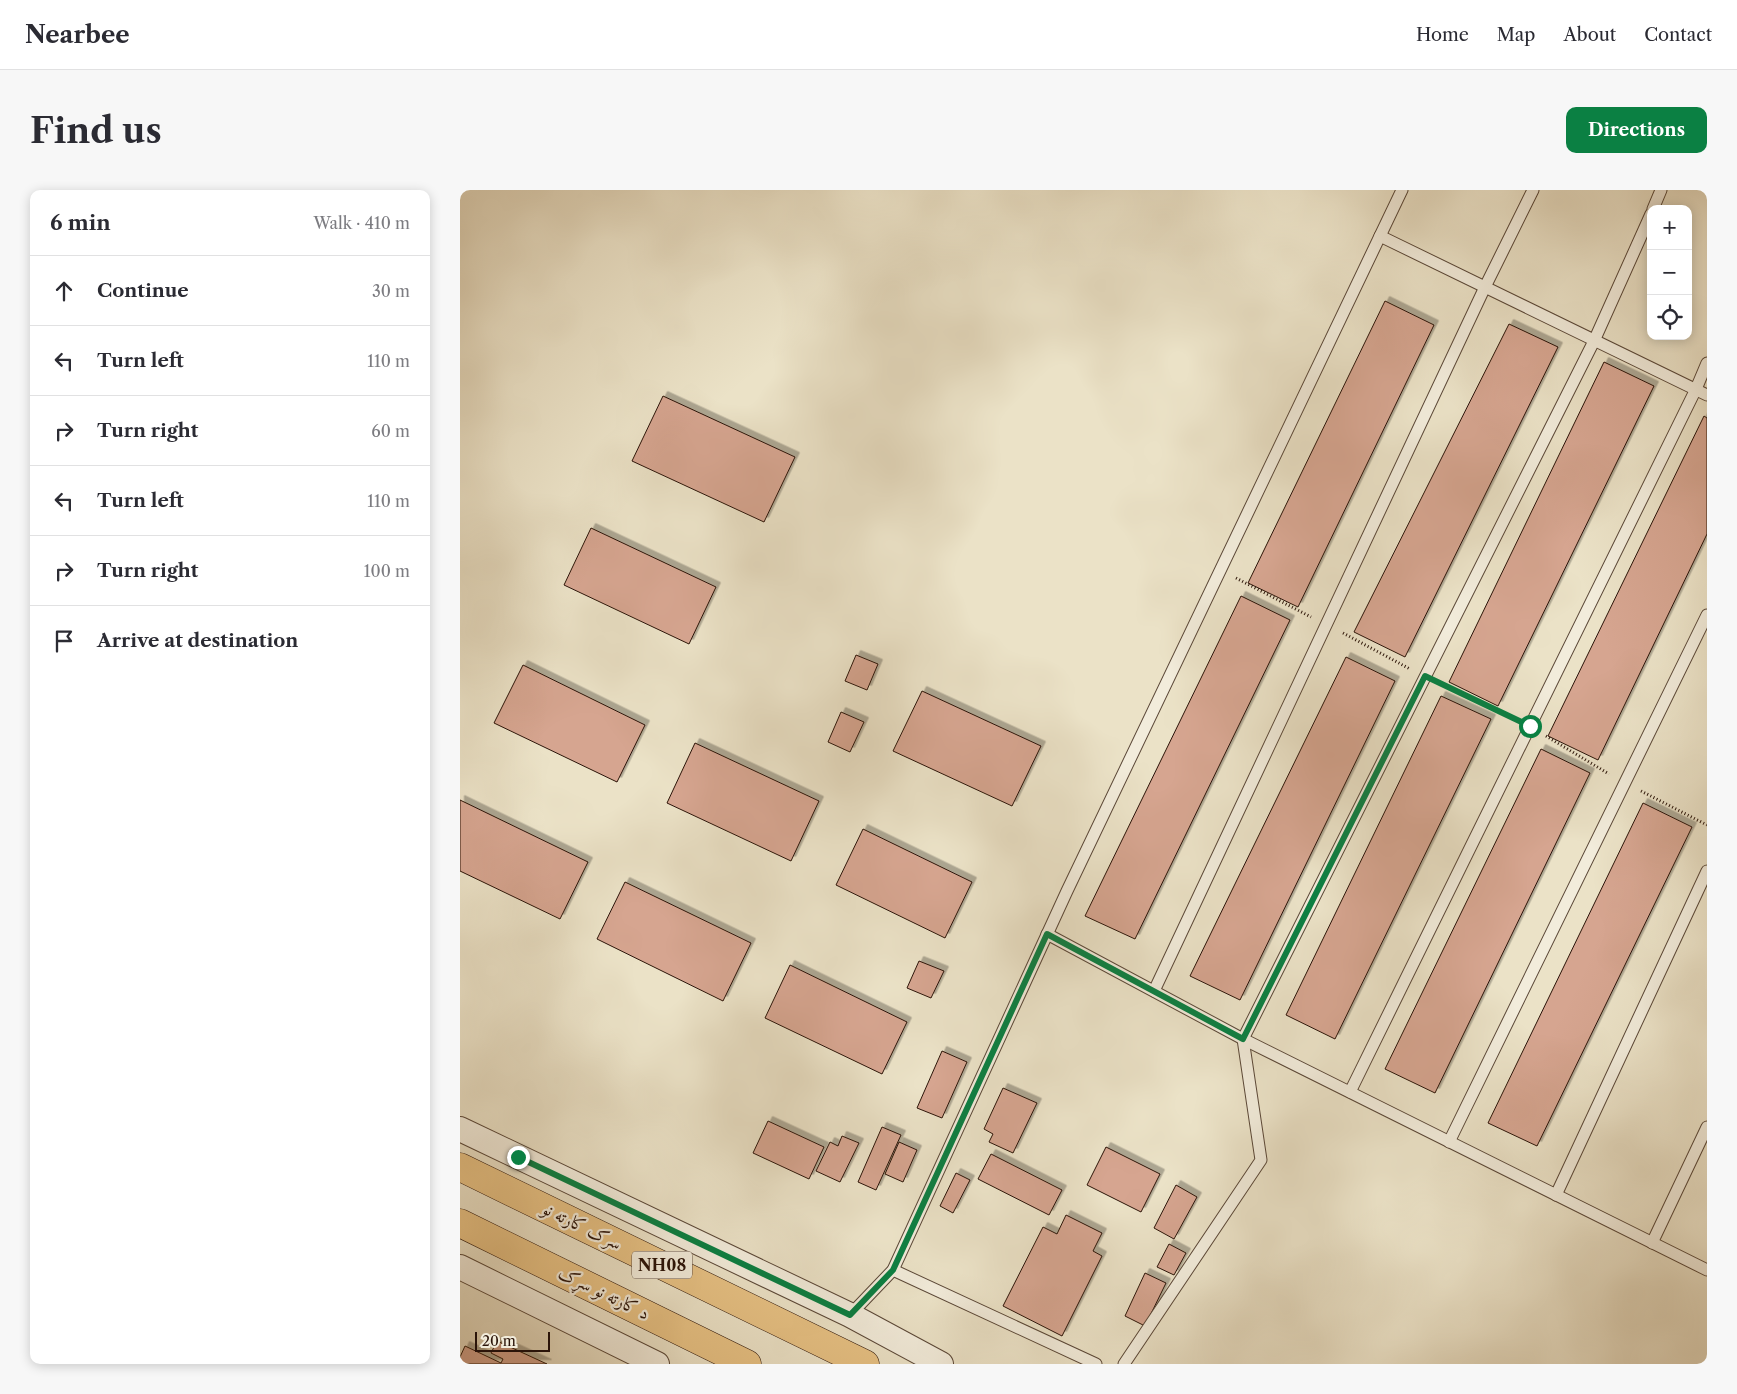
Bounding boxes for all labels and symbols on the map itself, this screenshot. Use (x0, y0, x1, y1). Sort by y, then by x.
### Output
route start (1519, 715, 1542, 738)
route end (507, 1146, 530, 1169)
street label: سرک کارته نو (536, 1196, 625, 1256)
road number: NH08 (632, 1252, 692, 1278)
street label: د کارته نو سړک (554, 1261, 653, 1327)
scale bar (475, 1329, 550, 1352)

